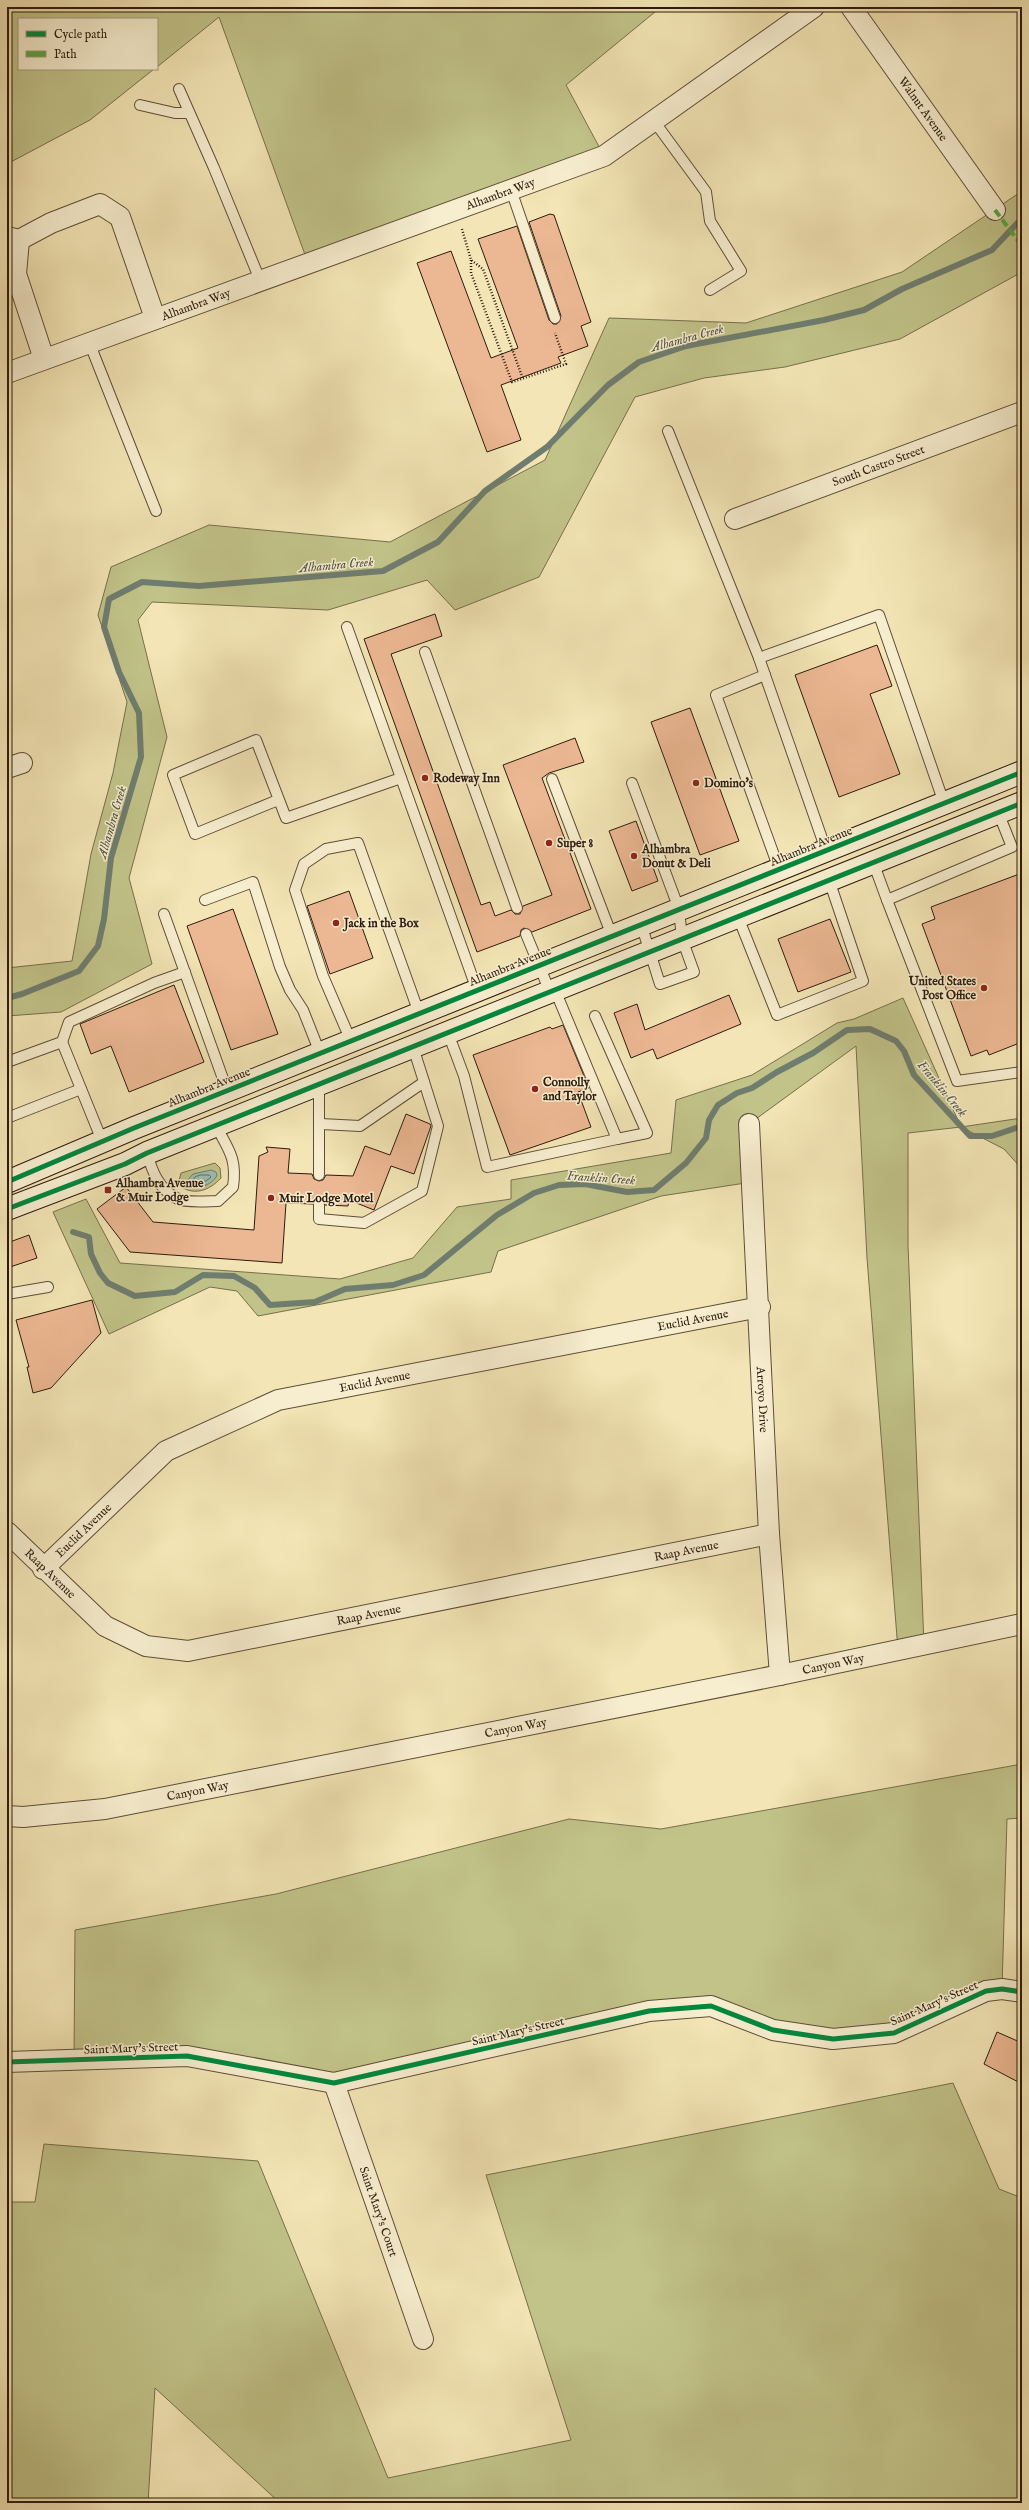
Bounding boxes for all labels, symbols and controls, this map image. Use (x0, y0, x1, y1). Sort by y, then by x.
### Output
legend (18, 18, 158, 70)
text: Cycle path (54, 27, 108, 43)
text: Path (54, 47, 77, 62)
street label: Walnut Avenue (895, 74, 951, 145)
street label: Alhambra Way (463, 175, 537, 214)
street label: Alhambra Way (159, 285, 233, 325)
water label: Alhambra Creek (647, 320, 726, 357)
street label: South Castro Street (830, 442, 927, 490)
water label: Alhambra Creek (296, 554, 375, 577)
place label: Rodeway Inn (433, 771, 500, 787)
marker: Rodeway Inn (420, 773, 430, 783)
place label: Domino's (704, 776, 754, 791)
marker: Domino's (691, 778, 701, 788)
water label: Alhambra Creek (93, 783, 131, 863)
street label: Alhambra Avenue (767, 823, 855, 870)
place label: Super 8 (557, 836, 593, 852)
marker: Super 8 (544, 838, 554, 848)
place label: Alhambra Donut & Deli (641, 842, 711, 871)
marker: Alhambra Donut & Deli (629, 851, 639, 861)
place label: Jack in the Box (342, 916, 419, 932)
marker: Jack in the Box (331, 918, 341, 928)
street label: Alhambra Avenue (466, 943, 554, 990)
place label: United States Post Office (908, 974, 977, 1003)
marker: United States Post Office (979, 983, 989, 993)
water label: Franklin Creek (913, 1057, 971, 1121)
street label: Alhambra Avenue (165, 1064, 253, 1111)
place label: Connolly and Taylor (543, 1075, 597, 1105)
marker: Connolly and Taylor (530, 1084, 540, 1094)
water label: Franklin Creek (566, 1168, 637, 1189)
place label: Alhambra Avenue & Muir Lodge (115, 1176, 204, 1206)
marker: Alhambra Avenue & Muir Lodge (103, 1185, 113, 1195)
place label: Muir Lodge Motel (279, 1191, 374, 1207)
marker: Muir Lodge Motel (266, 1193, 276, 1203)
street label: Euclid Avenue (656, 1306, 730, 1335)
street label: Arroyo Drive (753, 1365, 771, 1434)
street label: Euclid Avenue (338, 1368, 412, 1396)
street label: Euclid Avenue (53, 1500, 115, 1561)
street label: Raap Avenue (653, 1537, 720, 1565)
street label: Raap Avenue (21, 1546, 79, 1602)
street label: Raap Avenue (335, 1601, 403, 1629)
street label: Canyon Way (801, 1650, 866, 1678)
street label: Canyon Way (483, 1714, 548, 1741)
street label: Canyon Way (166, 1778, 230, 1805)
street label: Saint Mary's Street (888, 1977, 980, 2029)
street label: Saint Mary's Street (470, 2014, 566, 2049)
street label: Saint Mary's Street (84, 2039, 178, 2058)
street label: Saint Mary's Court (356, 2165, 401, 2259)

